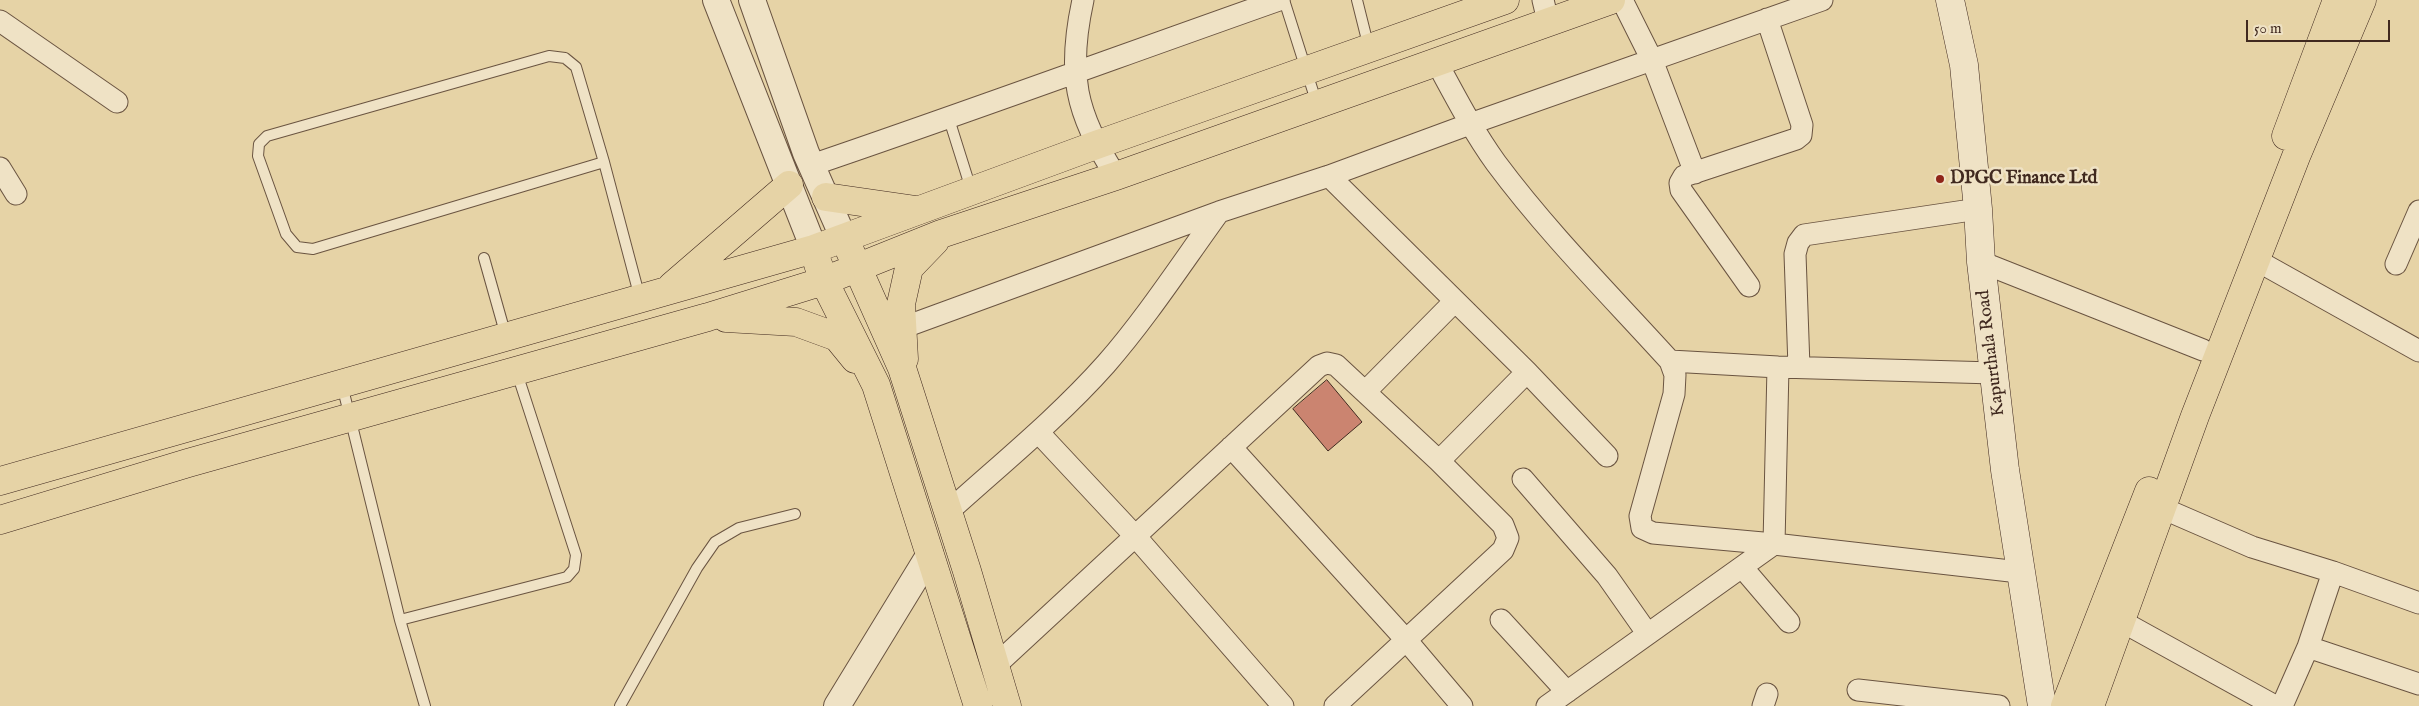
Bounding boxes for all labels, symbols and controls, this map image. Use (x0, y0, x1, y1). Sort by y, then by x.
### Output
scale bar (2249, 10, 2393, 42)
text: 50 m (2254, 19, 2282, 38)
place label: DPGC Finance Ltd (1950, 168, 2097, 190)
marker: DPGC Finance Ltd (1934, 173, 1946, 185)
street label: Kapurthala Road (1974, 289, 2010, 417)

